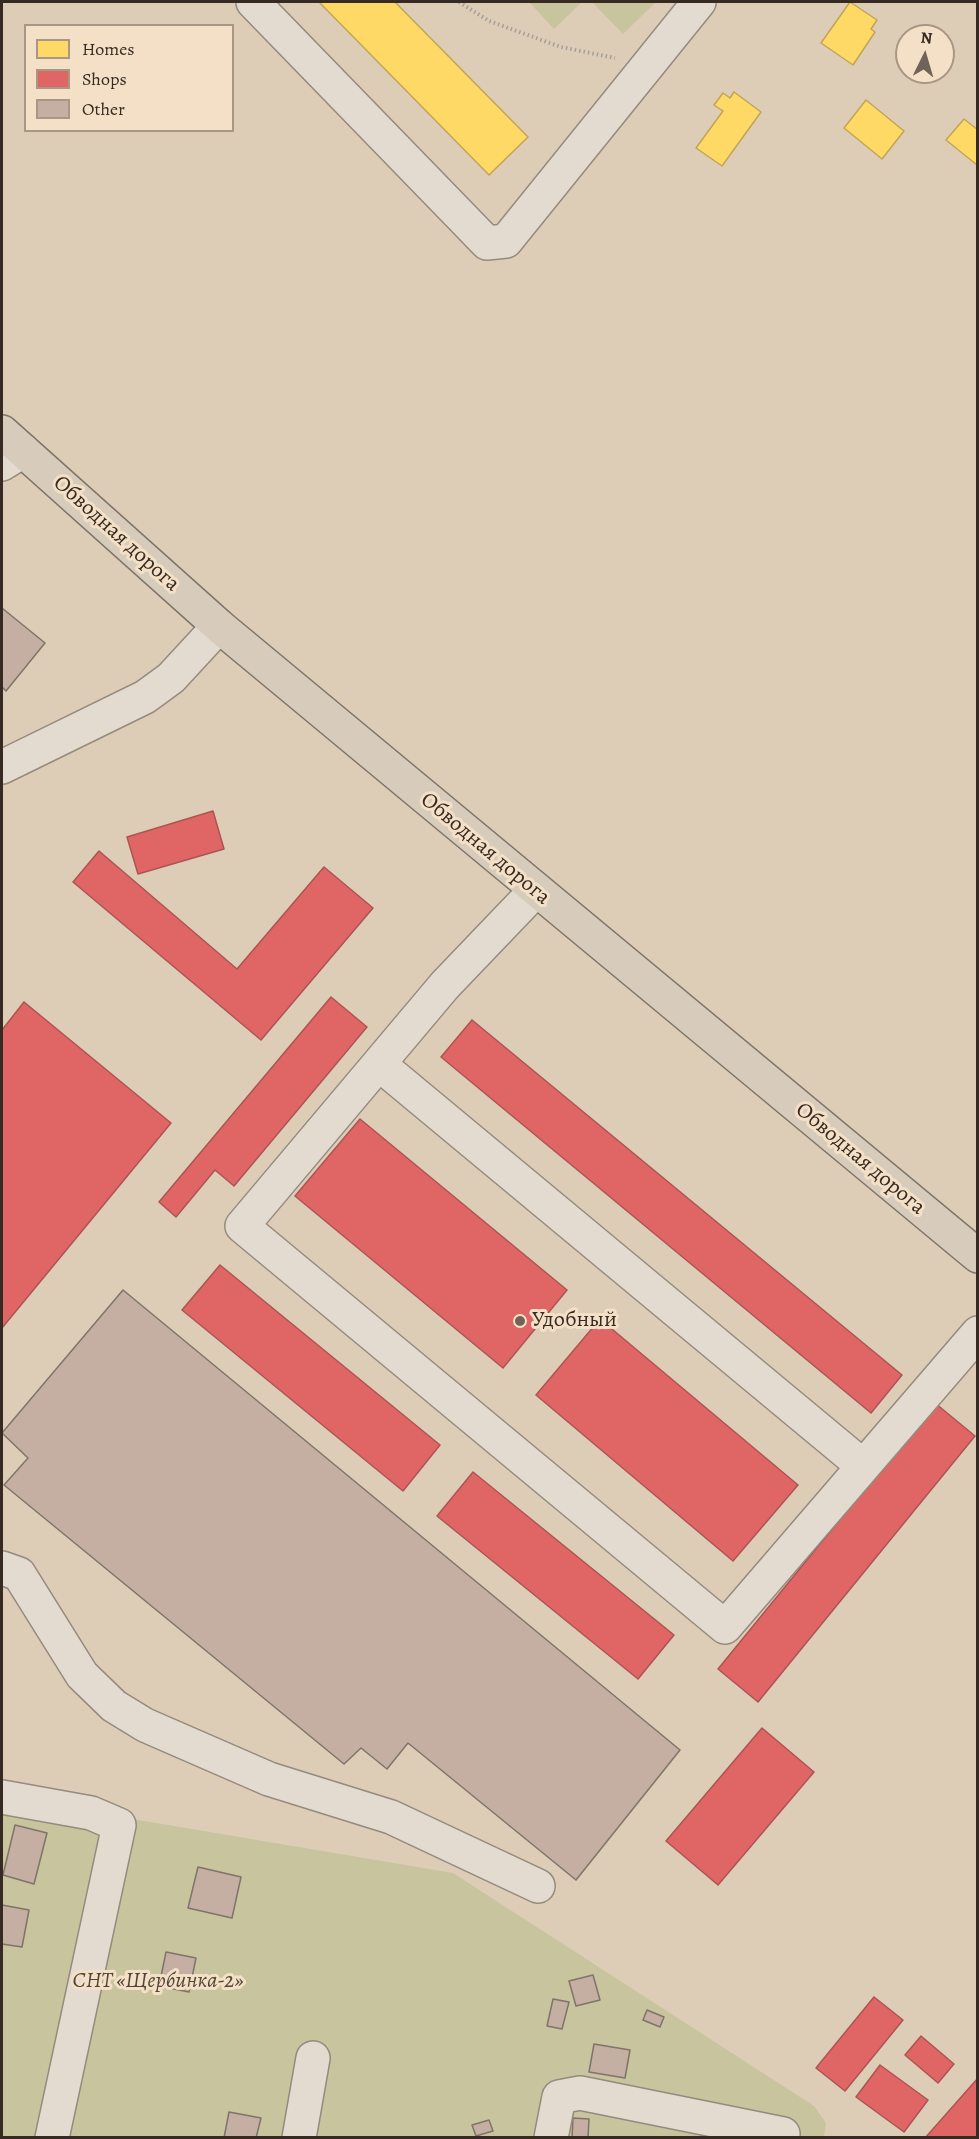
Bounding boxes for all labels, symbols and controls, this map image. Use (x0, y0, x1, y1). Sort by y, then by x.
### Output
legend (24, 24, 234, 132)
north arrow (895, 24, 955, 84)
text: N (920, 27, 933, 50)
text: Homes (82, 37, 134, 61)
text: Shops (82, 67, 127, 91)
text: Other (82, 97, 125, 121)
street label: Обводная дорога (47, 470, 185, 598)
street label: Обводная дорога (415, 787, 555, 911)
street label: Обводная дорога (790, 1097, 930, 1221)
place label: Удобный (532, 1308, 617, 1334)
marker: Удобный (513, 1314, 527, 1328)
park label: СНТ «Щербинка-2» (73, 1969, 243, 1995)

